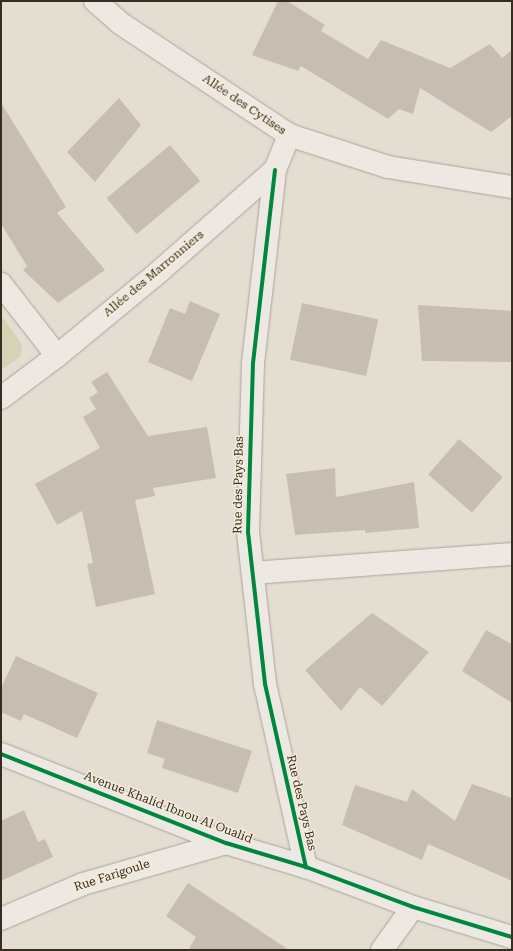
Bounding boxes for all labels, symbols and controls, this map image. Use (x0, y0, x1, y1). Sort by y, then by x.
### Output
street label: Allée des Cytises (199, 72, 289, 138)
street label: Allée des Marronniers (101, 228, 207, 320)
street label: Rue des Pays Bas (231, 436, 247, 534)
street label: Rue des Pays Bas (283, 754, 319, 852)
street label: Avenue Khalid Ibnou Al Oualid (82, 769, 254, 847)
street label: Rue Farigoule (72, 857, 152, 895)

